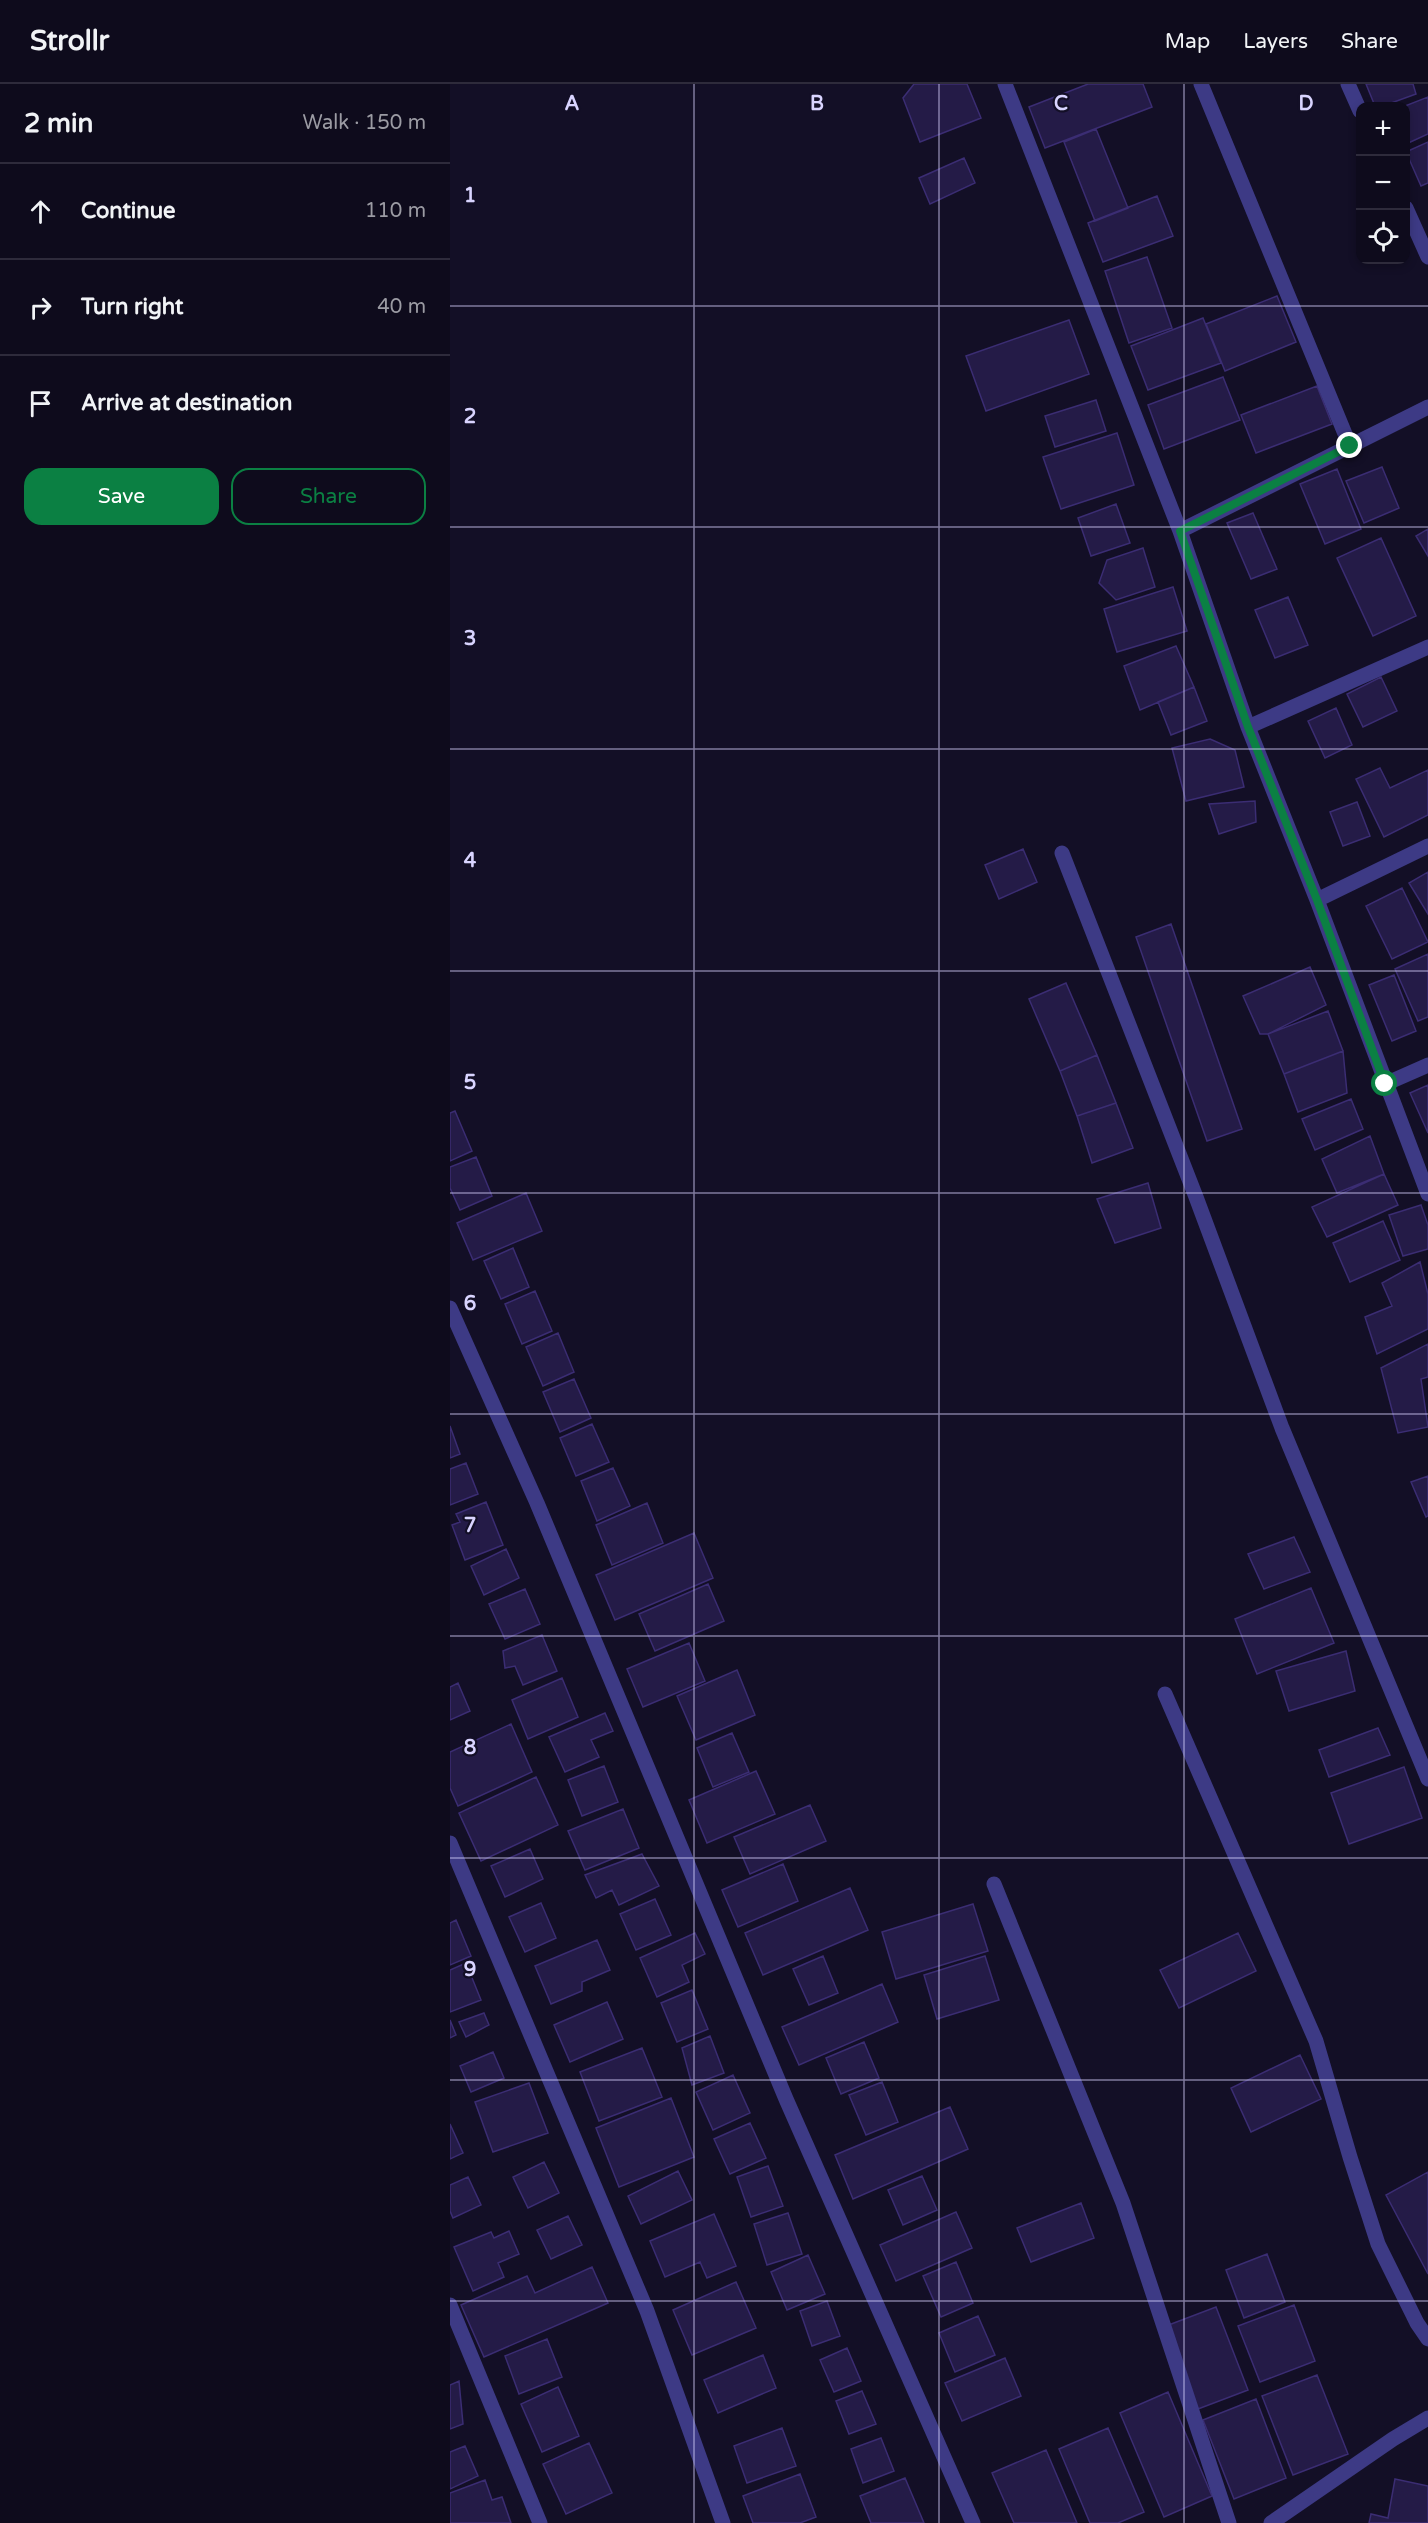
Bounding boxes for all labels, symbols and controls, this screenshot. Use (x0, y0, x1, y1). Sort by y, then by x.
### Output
text: Strollr (30, 24, 109, 58)
text: Map (1165, 29, 1210, 54)
text: Layers (1243, 29, 1308, 54)
text: Share (1341, 29, 1398, 54)
text: A (565, 92, 580, 116)
text: B (810, 92, 824, 116)
text: C (1054, 92, 1068, 116)
text: D (1298, 92, 1314, 116)
map controls (1356, 102, 1410, 264)
button: + (1356, 102, 1410, 156)
text: 2 min (24, 108, 93, 139)
text: Walk · 150 m (303, 111, 426, 135)
button: − (1356, 156, 1410, 210)
text: 1 (464, 184, 476, 208)
icon: ahead (24, 195, 57, 228)
text: Continue (81, 198, 176, 224)
text: 110 m (365, 199, 426, 223)
button: locate (1356, 210, 1410, 264)
icon: right (24, 291, 57, 324)
text: Turn right (81, 294, 183, 320)
text: 40 m (377, 295, 426, 319)
icon: arrive (24, 387, 57, 420)
text: Arrive at destination (81, 390, 292, 416)
text: 2 (464, 405, 476, 429)
route end (1336, 432, 1362, 458)
button: Save (24, 468, 219, 525)
button: Share (231, 468, 426, 525)
text: 3 (464, 627, 476, 651)
text: 4 (464, 849, 477, 873)
route start (1371, 1070, 1397, 1096)
text: 5 (464, 1071, 476, 1095)
text: 6 (464, 1292, 476, 1316)
text: 7 (464, 1514, 476, 1538)
text: 8 (464, 1736, 476, 1760)
text: 9 (464, 1958, 476, 1982)

